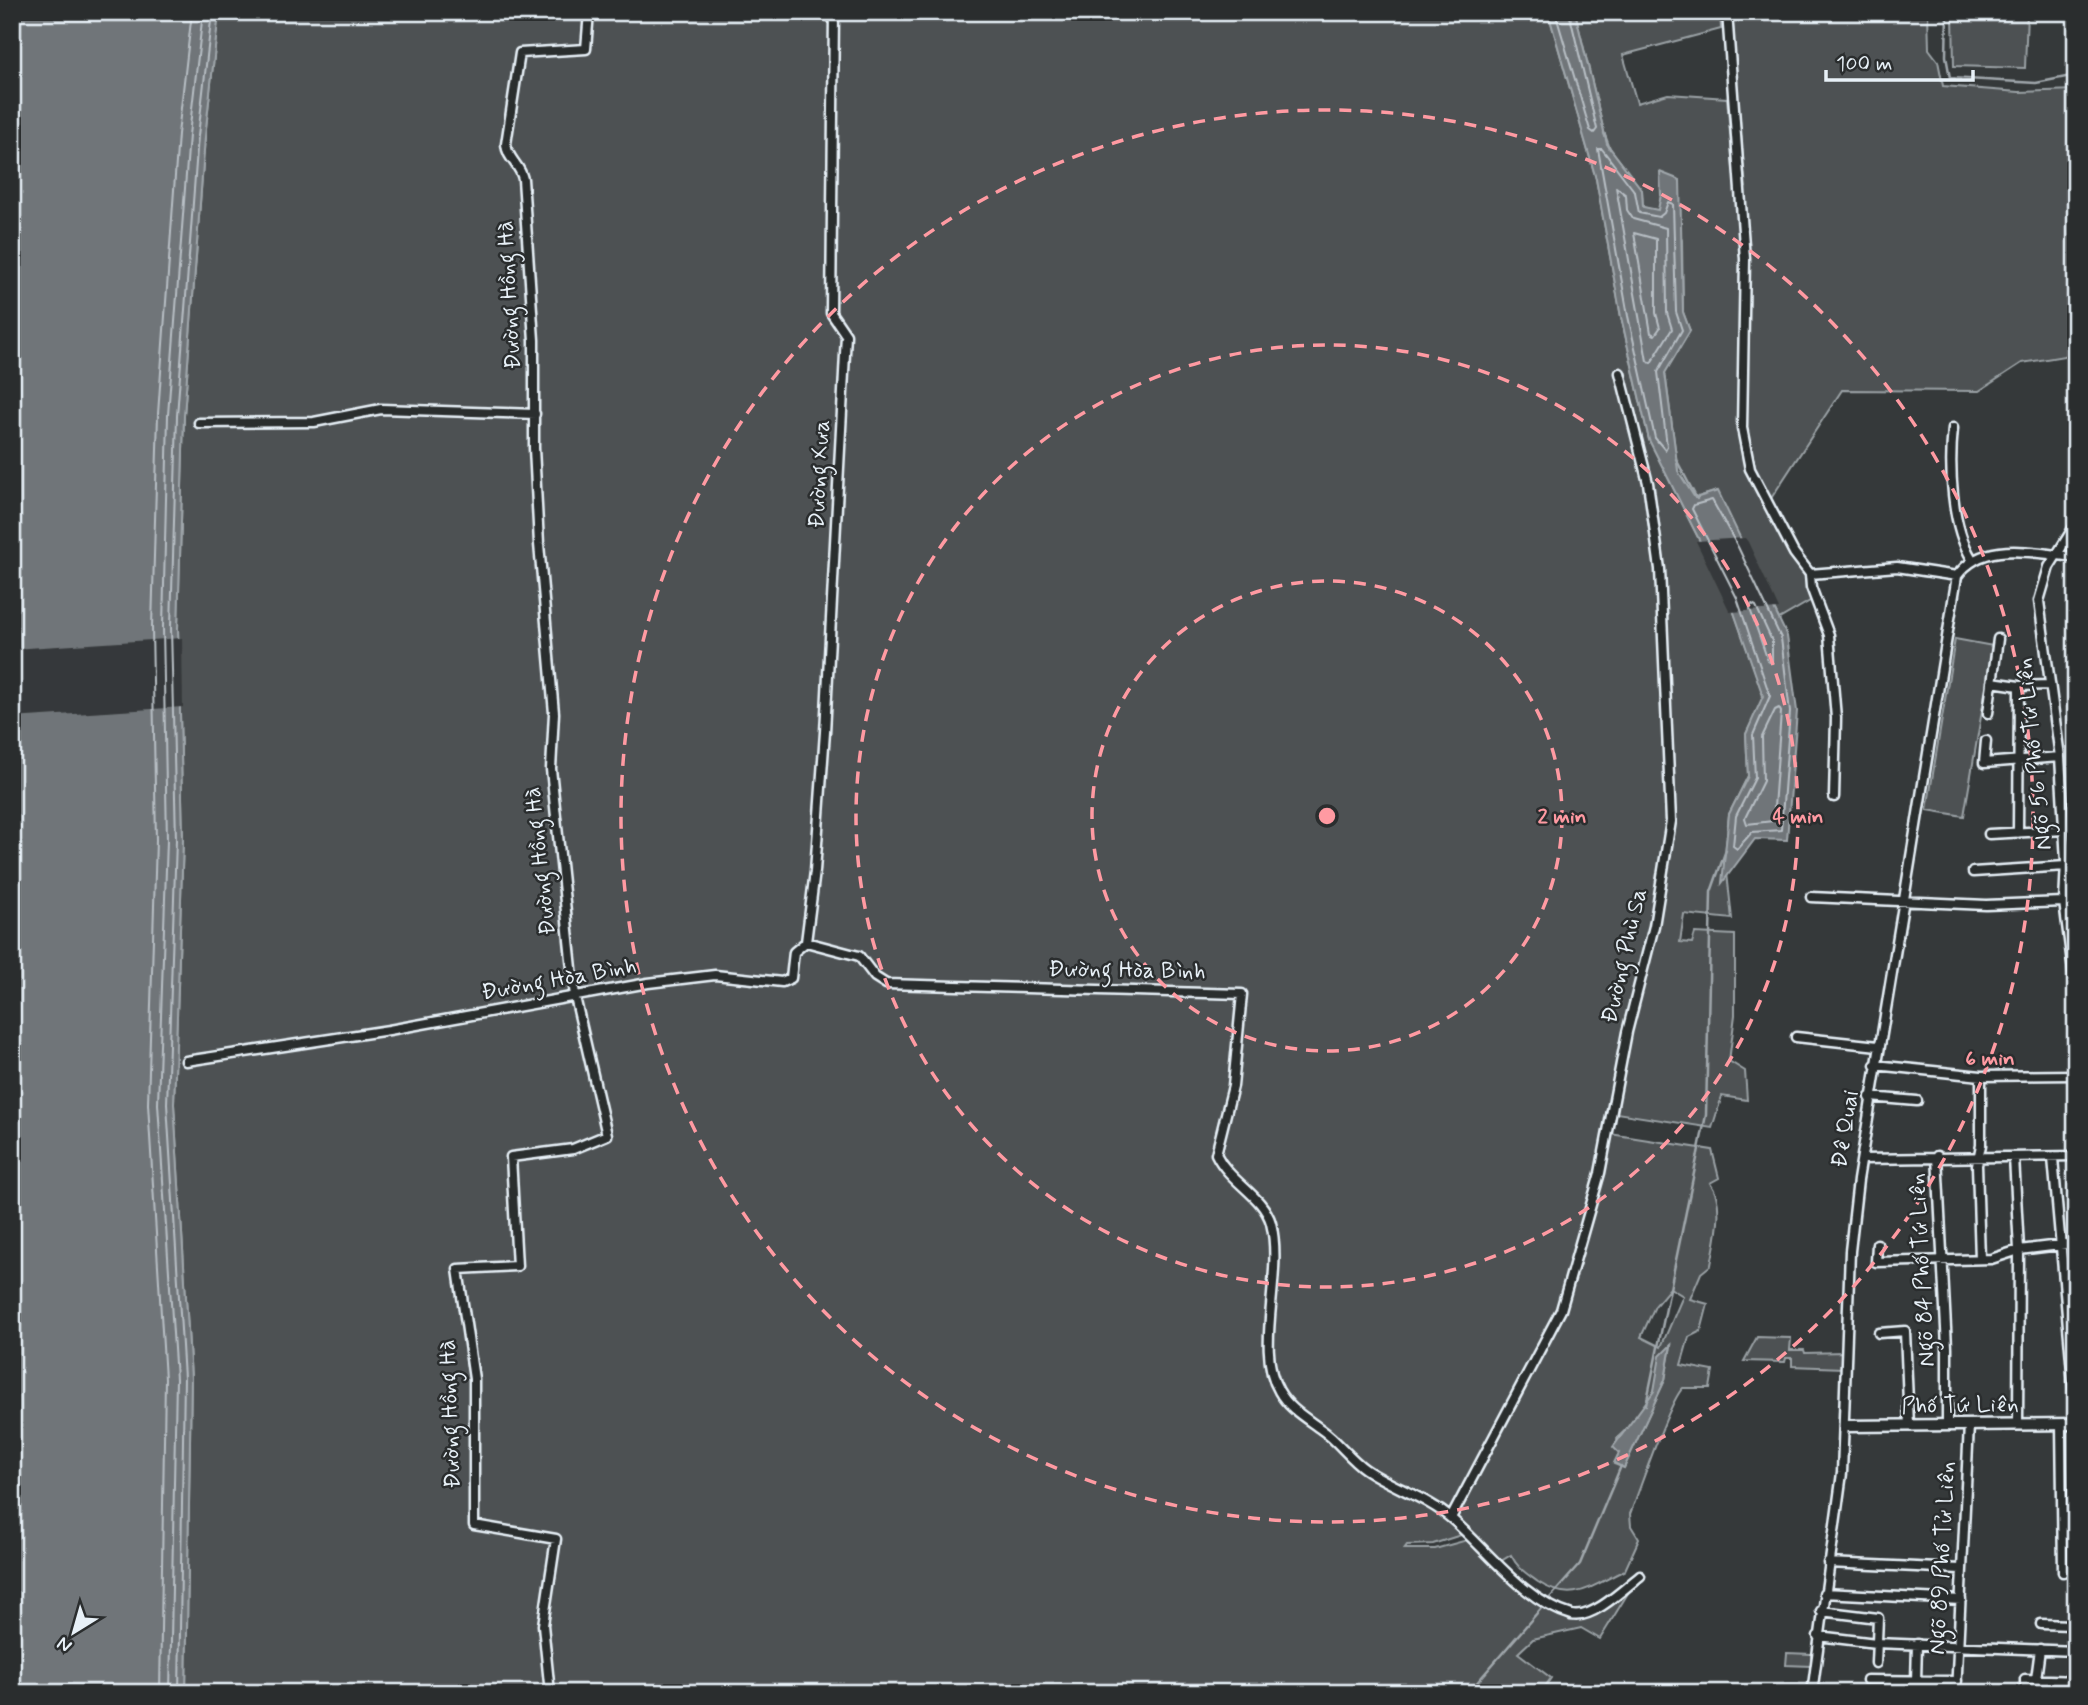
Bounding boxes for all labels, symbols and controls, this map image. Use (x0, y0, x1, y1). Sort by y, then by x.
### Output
scale bar (1826, 38, 1972, 82)
text: 100 m (1836, 50, 1892, 78)
street label: Đường Hồng Hà (491, 220, 531, 370)
street label: Đường Xưa (802, 419, 840, 529)
street label: Ngõ 56 Phố Tứ Liên (2010, 656, 2062, 852)
street label: Đường Hồng Hà (518, 785, 566, 937)
text: 2 min (1537, 803, 1587, 831)
text: 4 min (1772, 803, 1824, 831)
centre of rings (1315, 804, 1339, 828)
street label: Đường Phù Sa (1595, 886, 1657, 1027)
street label: Đường Hòa Bình (479, 952, 639, 1010)
street label: Đường Hòa Bình (1048, 955, 1206, 989)
text: 6 min (1965, 1045, 2015, 1073)
street label: Đê Quai (1825, 1088, 1867, 1170)
street label: Ngõ 84 Phố Tứ Liên (1903, 1172, 1945, 1368)
street label: Đường Hồng Hà (433, 1339, 471, 1489)
street label: Phố Tứ Liên (1901, 1390, 2019, 1422)
street label: Ngõ 89 Phố Tử Liên (1923, 1461, 1965, 1656)
north arrow (38, 1596, 108, 1666)
text: N (52, 1631, 77, 1658)

